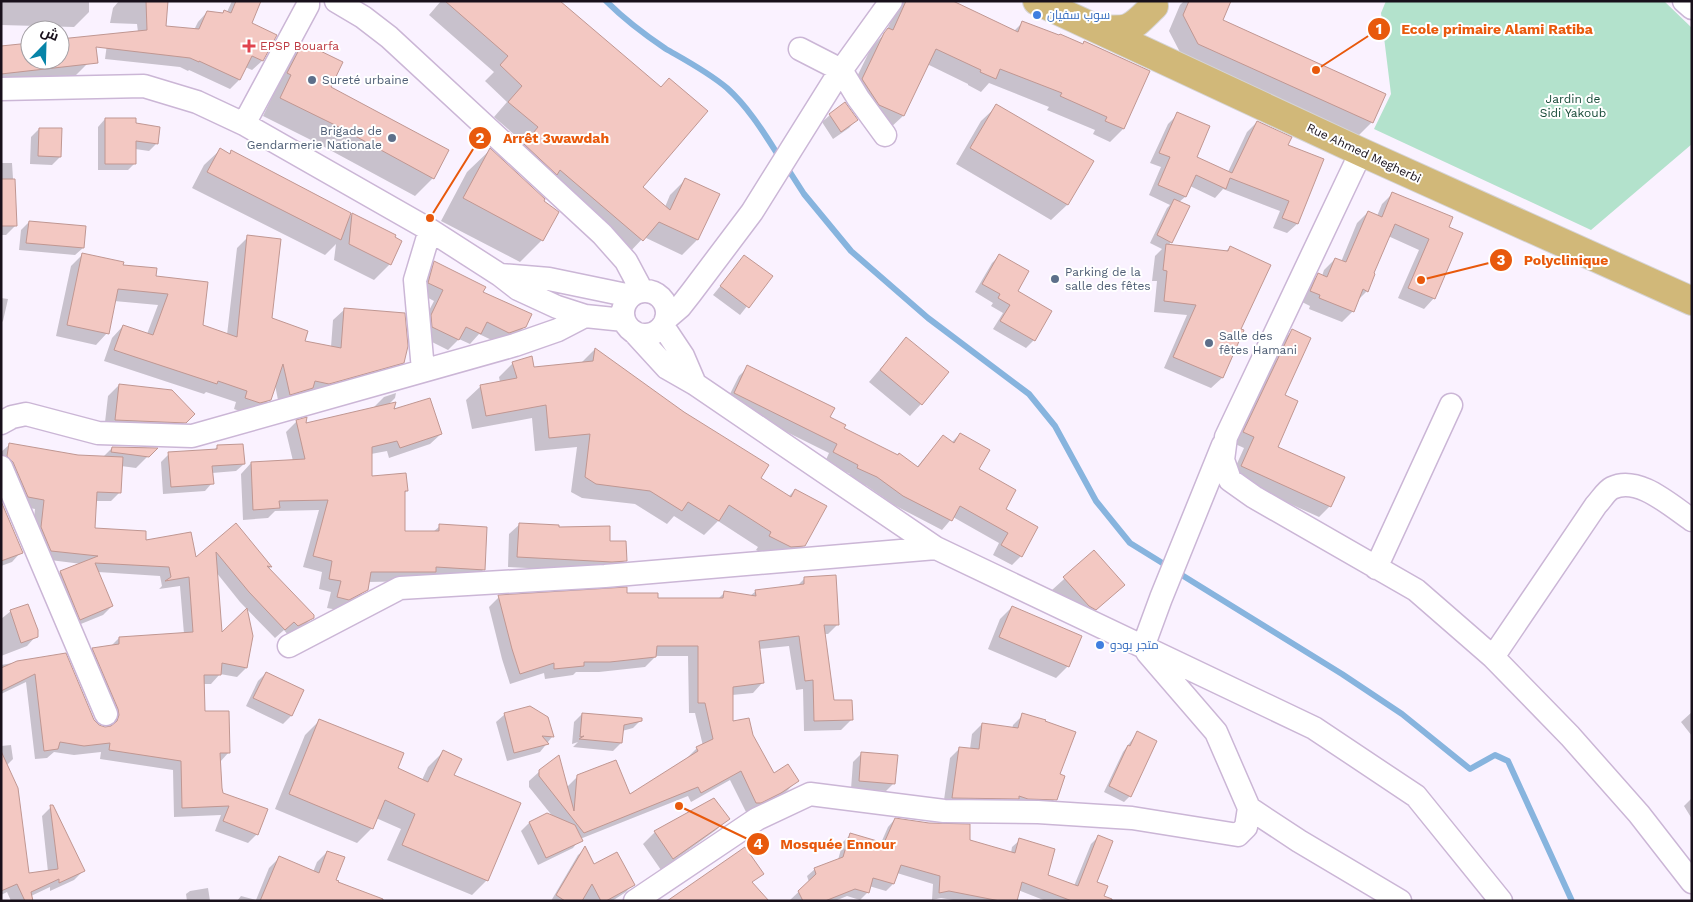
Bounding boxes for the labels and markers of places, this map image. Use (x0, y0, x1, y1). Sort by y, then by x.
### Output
place label: سوب سفيان (1047, 8, 1110, 22)
marker: سوب سفيان (1031, 9, 1043, 21)
callout: Ecole primaire Alami Ratiba (1366, 15, 1603, 44)
marker: EPSP Bouarfa (242, 39, 256, 53)
place label: EPSP Bouarfa (260, 39, 339, 53)
place label: Sureté urbaine (322, 73, 409, 87)
marker: Sureté urbaine (306, 74, 318, 86)
place label: Brigade de Gendarmerie Nationale (247, 124, 382, 152)
callout: Arrêt 3wawdah (468, 124, 619, 153)
marker: Brigade de Gendarmerie Nationale (386, 132, 398, 144)
callout: Polyclinique (1489, 245, 1618, 274)
place label: Parking de la salle des fêtes (1065, 265, 1151, 293)
marker: Parking de la salle des fêtes (1049, 273, 1061, 285)
place label: Salle des fêtes Hamani (1219, 329, 1297, 357)
marker: Salle des fêtes Hamani (1203, 337, 1215, 349)
place label: متجر بودو (1110, 638, 1159, 652)
marker: متجر بودو (1094, 639, 1106, 651)
callout: Mosquée Ennour (746, 829, 906, 858)

